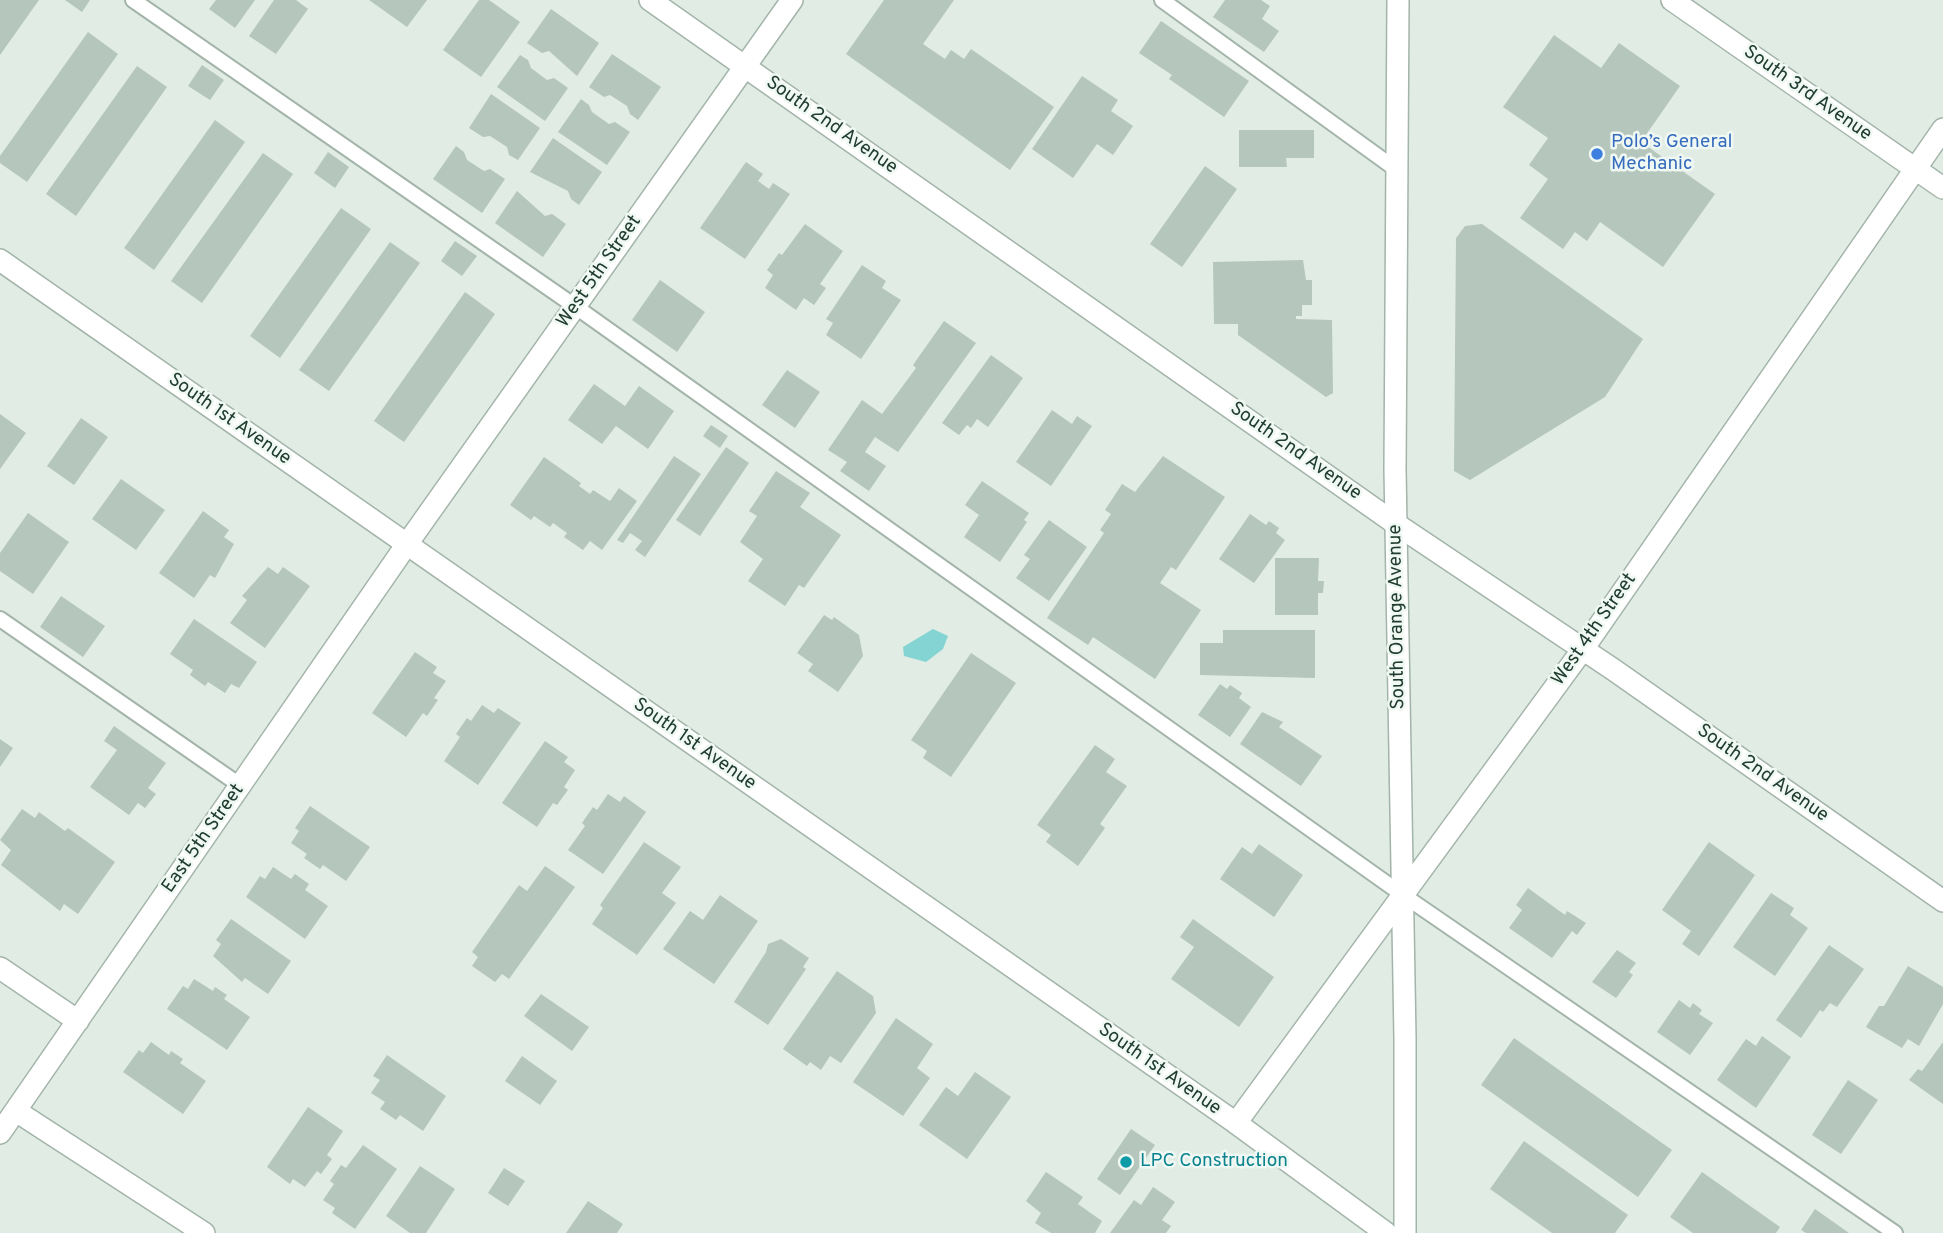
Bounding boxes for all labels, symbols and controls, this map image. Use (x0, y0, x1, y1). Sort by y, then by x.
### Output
street label: South 3rd Avenue (1738, 41, 1876, 147)
street label: South 2nd Avenue (761, 72, 901, 180)
place label: Polo’s General Mechanic (1611, 132, 1732, 176)
marker: Polo’s General Mechanic (1589, 146, 1605, 162)
street label: West 5th Street (553, 211, 647, 333)
street label: South 1st Avenue (163, 369, 295, 471)
street label: South 2nd Avenue (1225, 398, 1365, 506)
street label: South Orange Avenue (1385, 524, 1411, 710)
street label: West 4th Street (1548, 569, 1642, 691)
street label: South 1st Avenue (628, 694, 760, 796)
street label: South 2nd Avenue (1692, 720, 1832, 828)
street label: East 5th Street (158, 780, 250, 898)
street label: South 1st Avenue (1093, 1019, 1225, 1121)
place label: LPC Construction (1140, 1151, 1288, 1173)
marker: LPC Construction (1118, 1154, 1134, 1170)

